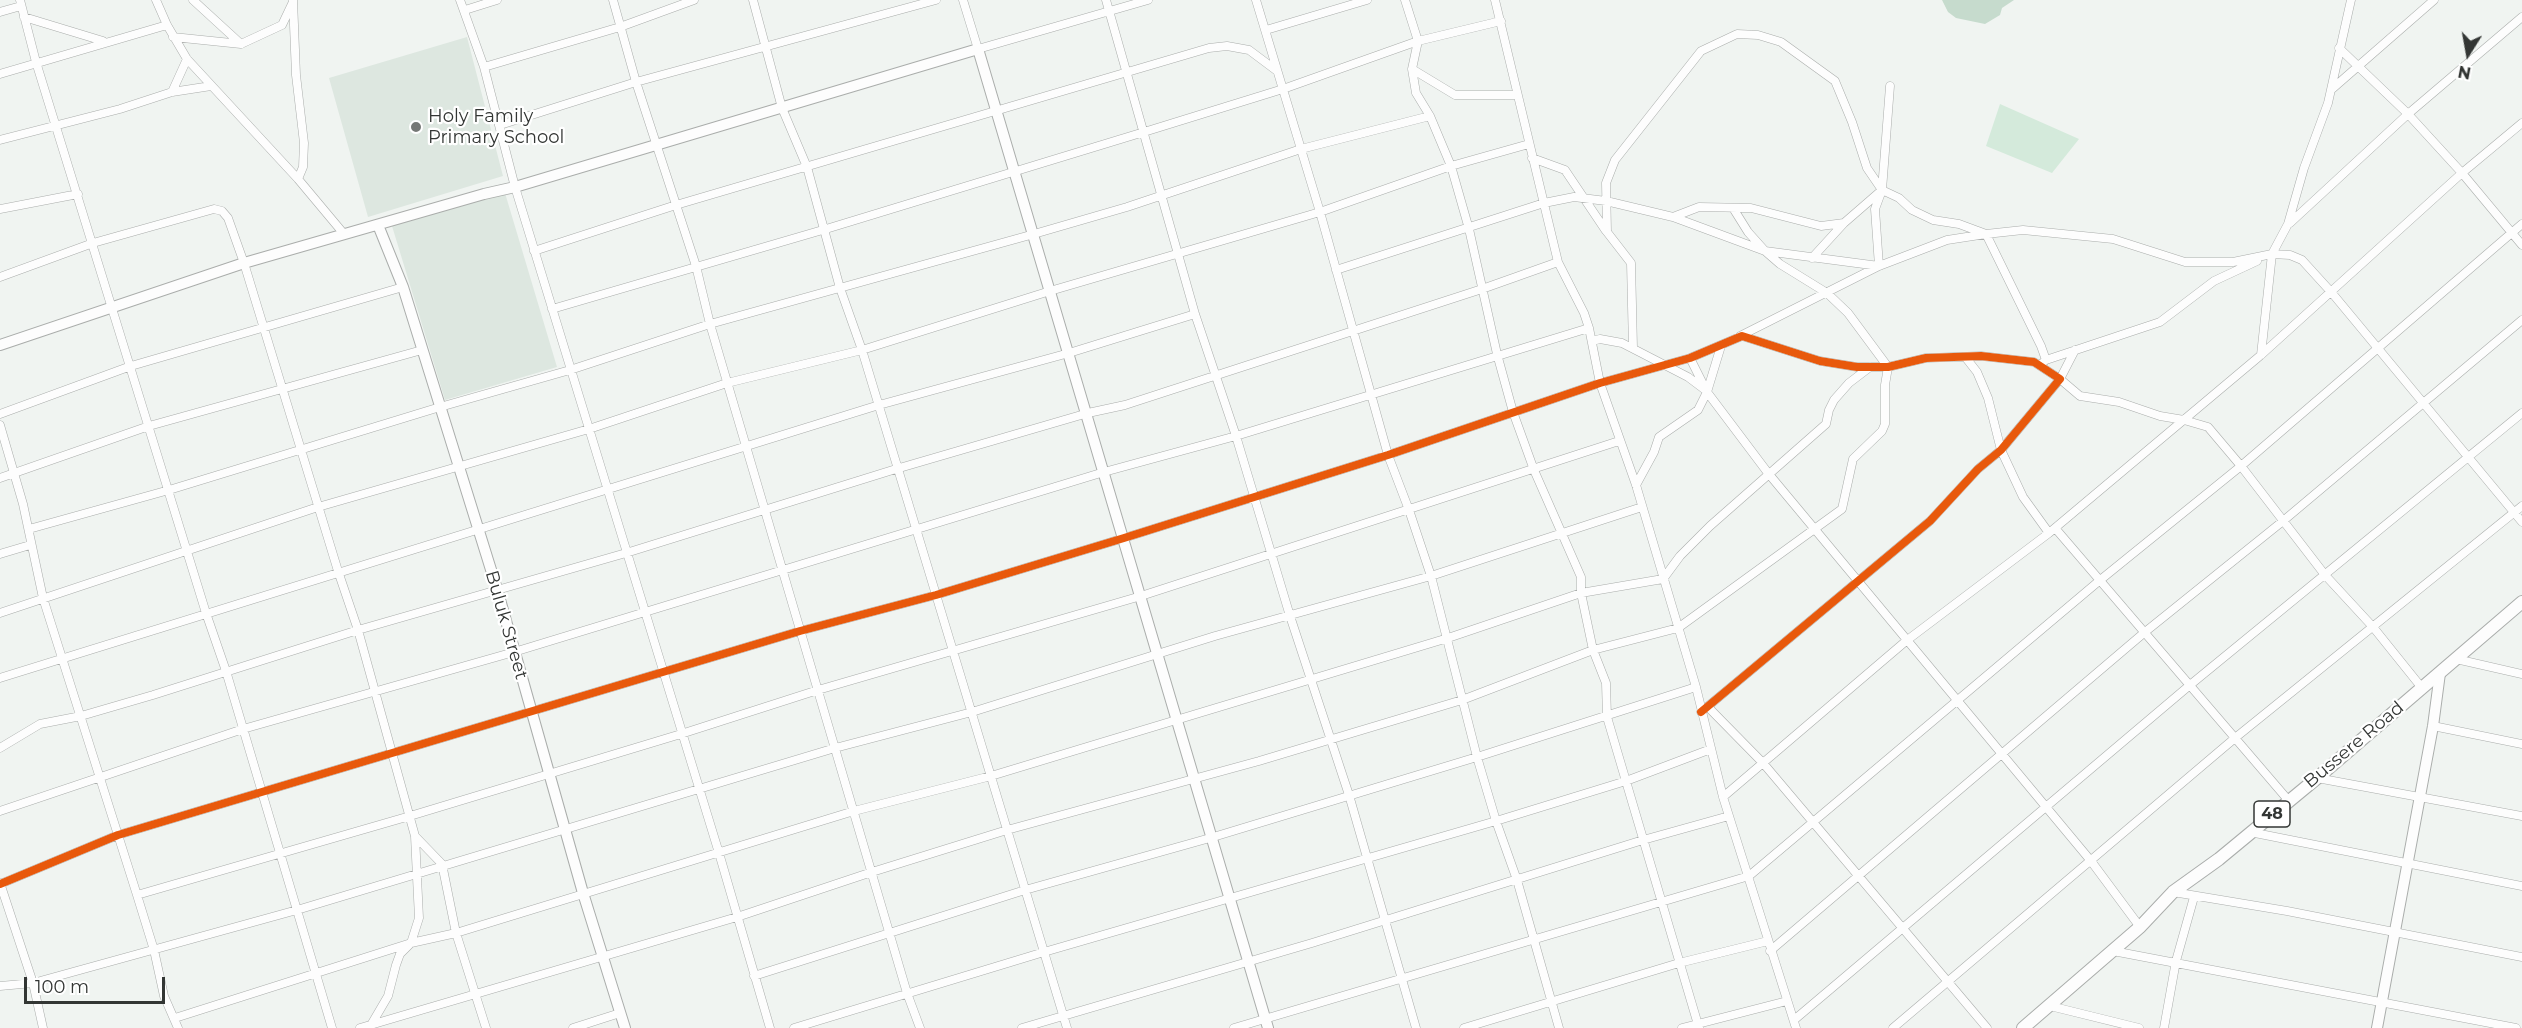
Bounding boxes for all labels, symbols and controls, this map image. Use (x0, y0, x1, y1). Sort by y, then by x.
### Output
north arrow (2438, 24, 2498, 84)
text: N (2456, 62, 2473, 83)
place label: Holy Family Primary School (428, 106, 564, 148)
marker: Holy Family Primary School (409, 120, 423, 134)
street label: Buluk Street (480, 568, 532, 682)
street label: Bussere Road (2300, 697, 2408, 793)
road number: 48 (2254, 801, 2290, 827)
scale bar (27, 965, 168, 1003)
text: 100 m (35, 976, 89, 998)

